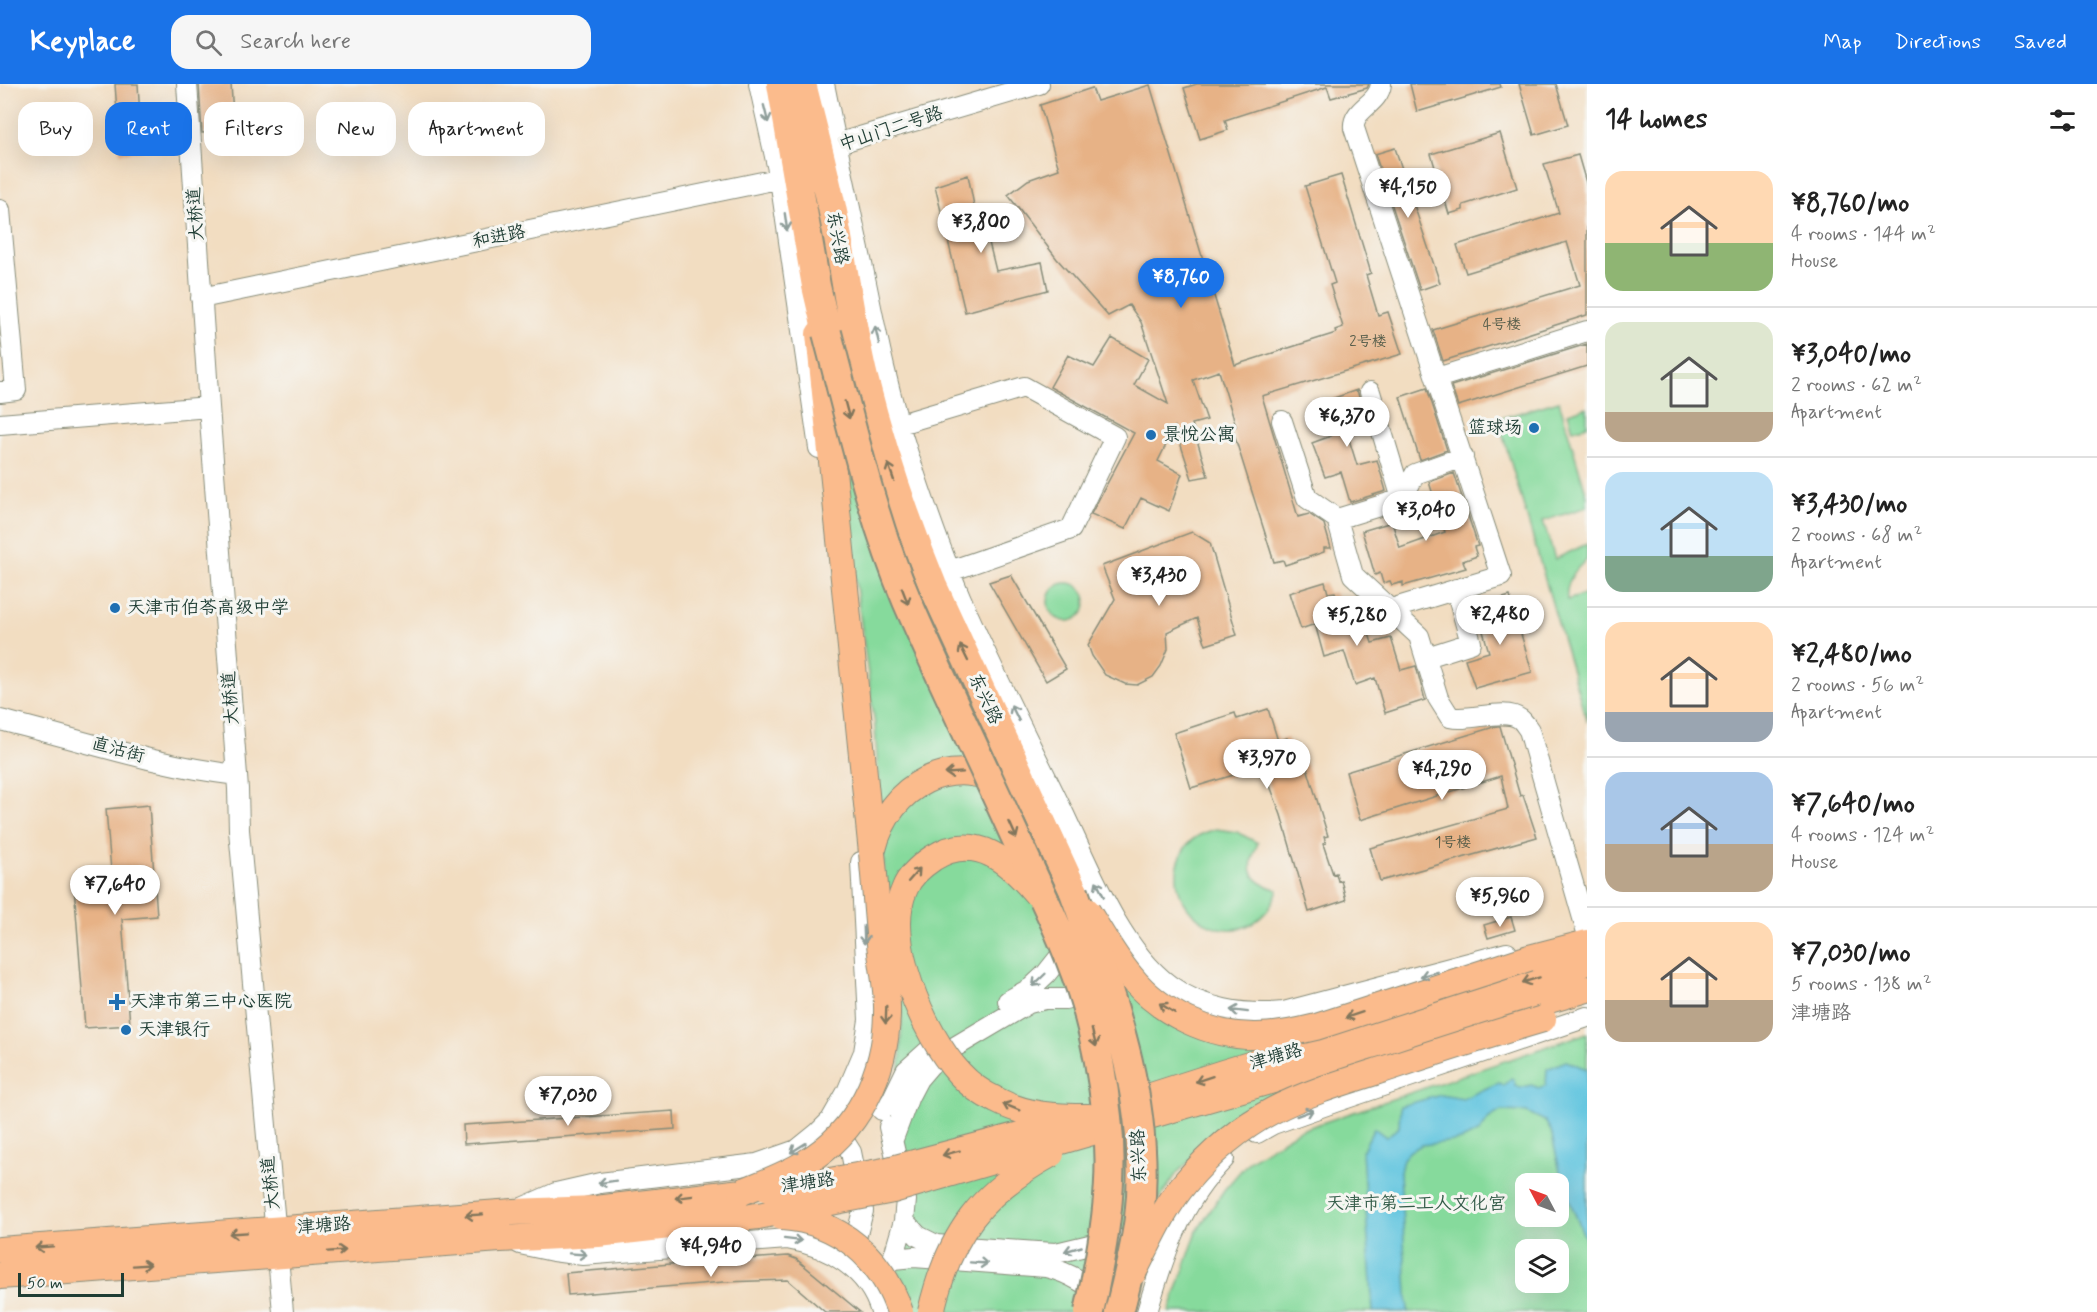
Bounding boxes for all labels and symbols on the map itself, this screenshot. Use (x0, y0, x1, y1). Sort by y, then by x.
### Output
street label: 中山门二号路 (836, 101, 946, 157)
one-way arrow (760, 104, 772, 123)
pin: ¥4,150 (1359, 168, 1457, 219)
street label: 大桥道 (182, 186, 210, 242)
pin: ¥3,800 (932, 203, 1030, 254)
street label: 东兴路 (820, 209, 854, 267)
one-way arrow (781, 212, 792, 231)
street label: 和进路 (470, 220, 528, 254)
pin: ¥8,760 (1132, 258, 1230, 309)
house number: 4号楼 (1483, 315, 1521, 335)
one-way arrow (870, 325, 882, 344)
house number: 2号楼 (1349, 332, 1387, 352)
pin: ¥6,370 (1298, 397, 1396, 448)
one-way arrow (842, 400, 854, 419)
place label: 篮球场 (1468, 416, 1522, 440)
marker: 篮球场 (1527, 421, 1541, 435)
place label: 景悦公寓 (1163, 423, 1235, 447)
marker: 景悦公寓 (1144, 428, 1158, 442)
one-way arrow (885, 463, 896, 482)
pin: ¥3,040 (1377, 491, 1475, 542)
pin: ¥3,430 (1110, 556, 1208, 607)
one-way arrow (900, 586, 911, 605)
pin: ¥2,480 (1451, 595, 1549, 646)
place label: 天津市伯苓高级中学 (127, 596, 289, 620)
pin: ¥5,280 (1308, 596, 1406, 647)
marker: 天津市伯苓高级中学 (108, 601, 122, 615)
one-way arrow (957, 644, 969, 662)
street label: 东兴路 (963, 669, 1007, 729)
street label: 大桥道 (217, 670, 245, 726)
one-way arrow (1009, 705, 1020, 723)
street label: 直沽街 (89, 731, 147, 769)
pin: ¥3,970 (1218, 739, 1316, 790)
pin: ¥4,290 (1393, 750, 1491, 801)
one-way arrow (944, 768, 964, 779)
one-way arrow (1007, 821, 1019, 839)
house number: 1号楼 (1435, 833, 1471, 853)
pin: ¥7,640 (66, 865, 164, 916)
one-way arrow (907, 868, 921, 883)
pin: ¥5,960 (1451, 877, 1549, 928)
one-way arrow (1094, 880, 1106, 898)
one-way arrow (859, 924, 870, 944)
one-way arrow (1419, 969, 1438, 980)
one-way arrow (1032, 973, 1047, 987)
one-way arrow (1522, 975, 1541, 986)
place label: 天津市第三中心医院 (130, 990, 292, 1014)
marker: 天津市第三中心医院 (108, 993, 126, 1011)
one-way arrow (1159, 1002, 1176, 1014)
one-way arrow (881, 1005, 892, 1025)
one-way arrow (1229, 1006, 1249, 1017)
one-way arrow (1345, 1010, 1364, 1021)
place label: 天津银行 (138, 1018, 210, 1042)
marker: 天津银行 (119, 1023, 133, 1037)
one-way arrow (1089, 1028, 1101, 1047)
street label: 津塘路 (1247, 1038, 1305, 1076)
one-way arrow (1195, 1074, 1214, 1085)
pin: ¥7,030 (519, 1076, 617, 1127)
one-way arrow (1002, 1101, 1020, 1112)
one-way arrow (1295, 1106, 1314, 1117)
street label: 东兴路 (1126, 1129, 1152, 1183)
one-way arrow (790, 1142, 807, 1154)
one-way arrow (942, 1148, 961, 1160)
street label: 大桥道 (256, 1155, 286, 1211)
street label: 津塘路 (780, 1167, 836, 1199)
north arrow (1515, 1173, 1569, 1227)
one-way arrow (598, 1177, 618, 1188)
one-way arrow (675, 1192, 695, 1203)
park label: 天津市第二工人文化宫 (1326, 1192, 1506, 1216)
one-way arrow (465, 1210, 485, 1221)
street label: 津塘路 (296, 1212, 352, 1240)
one-way arrow (229, 1227, 248, 1238)
pin: ¥4,940 (662, 1227, 760, 1278)
one-way arrow (782, 1235, 802, 1246)
one-way arrow (34, 1242, 54, 1253)
one-way arrow (1064, 1244, 1083, 1255)
one-way arrow (326, 1245, 346, 1256)
one-way arrow (567, 1249, 587, 1260)
one-way arrow (969, 1258, 989, 1269)
one-way arrow (132, 1260, 152, 1271)
scale bar (18, 1270, 124, 1298)

